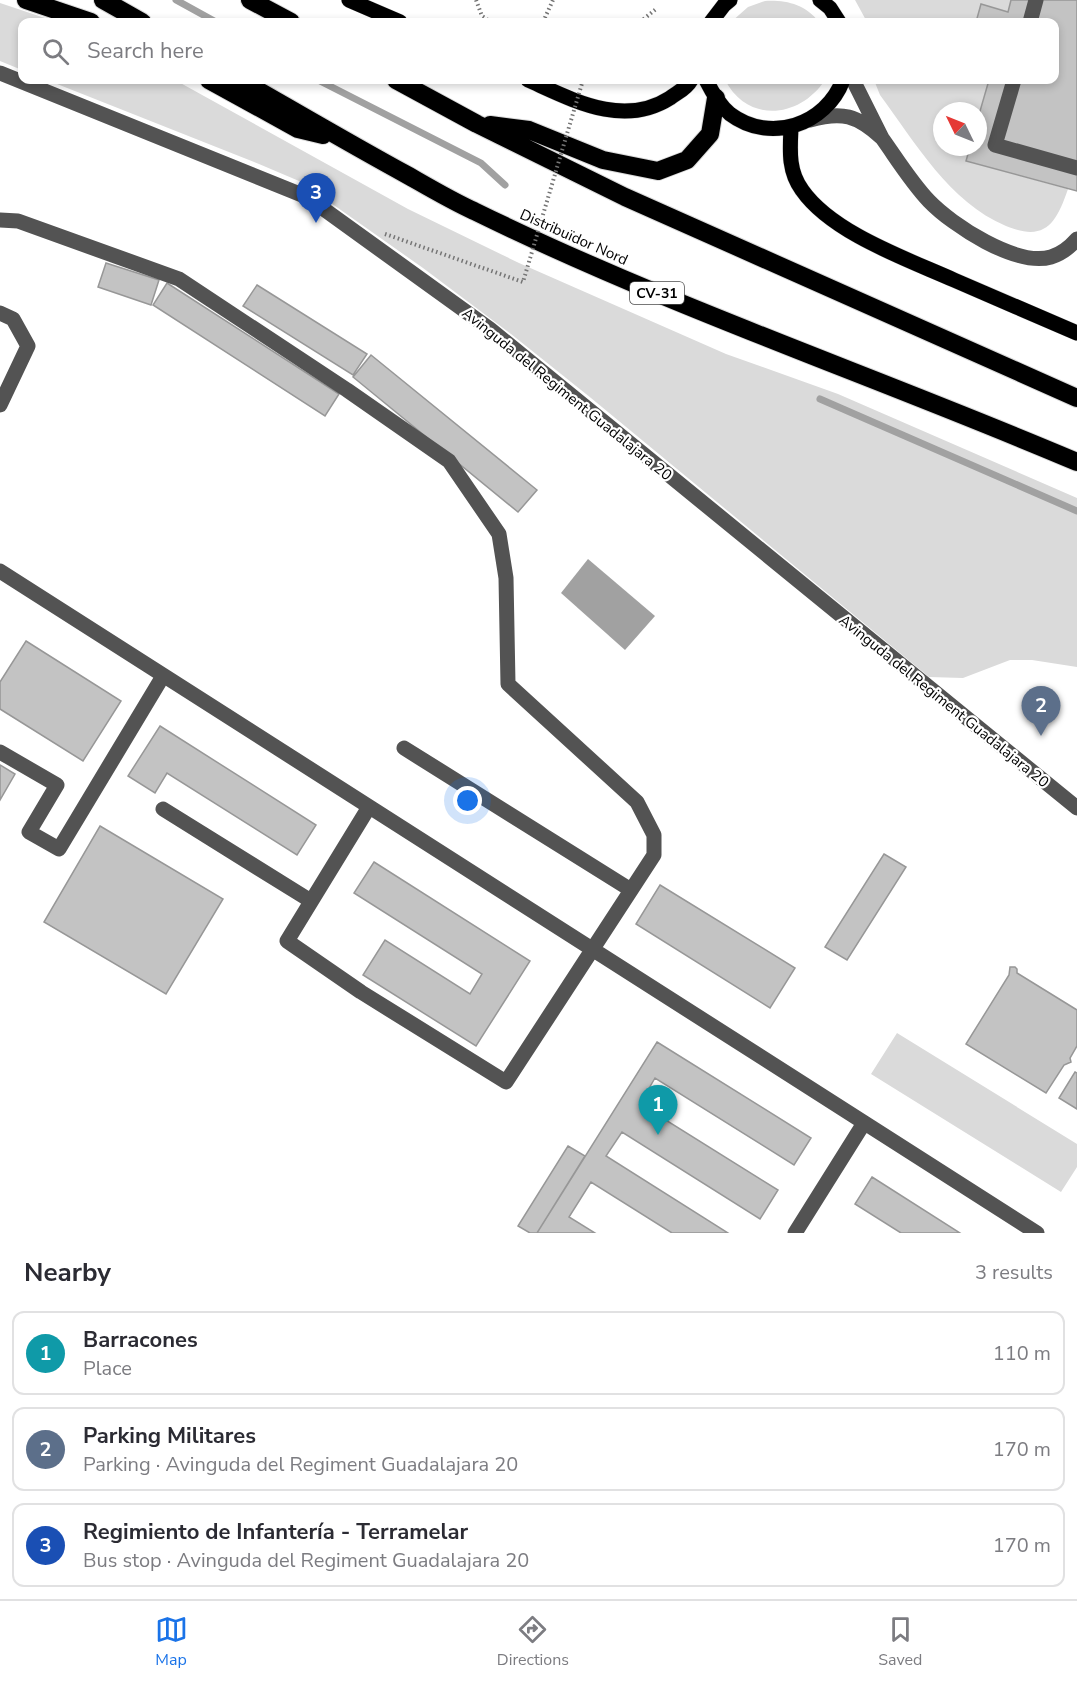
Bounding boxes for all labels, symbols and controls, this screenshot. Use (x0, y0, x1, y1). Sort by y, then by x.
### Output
search box (18, 18, 1059, 84)
icon: search (39, 35, 72, 68)
text: Search here (87, 36, 204, 66)
north arrow (933, 102, 987, 156)
pin: 3 (296, 174, 336, 223)
street label: Distribuïdor Nord (517, 204, 631, 270)
road number: CV-31 (630, 282, 684, 304)
street label: Avinguda del Regiment Guadalajara 20 (458, 303, 676, 485)
street label: Avinguda del Regiment Guadalajara 20 (836, 611, 1052, 791)
pin: 2 (1022, 686, 1060, 736)
your location (453, 786, 482, 815)
pin: 1 (638, 1086, 678, 1135)
text: Nearby (24, 1255, 111, 1290)
text: 3 results (975, 1259, 1053, 1286)
text: Barracones (83, 1325, 198, 1355)
text: 1 (40, 1340, 52, 1367)
text: 110 m (993, 1340, 1051, 1367)
text: Place (83, 1355, 132, 1382)
text: Parking Militares (83, 1421, 256, 1451)
text: 2 (40, 1436, 52, 1463)
text: 170 m (993, 1436, 1051, 1463)
text: Parking · Avinguda del Regiment Guadalajara 20 (83, 1451, 518, 1478)
text: Regimiento de Infantería - Terramelar (83, 1517, 468, 1547)
text: 3 (40, 1532, 52, 1559)
text: 170 m (993, 1532, 1051, 1559)
text: Bus stop · Avinguda del Regiment Guadalajara 20 (83, 1547, 529, 1574)
tab: Map (155, 1613, 188, 1671)
tab: Directions (497, 1613, 569, 1671)
tab: Saved (878, 1613, 922, 1671)

